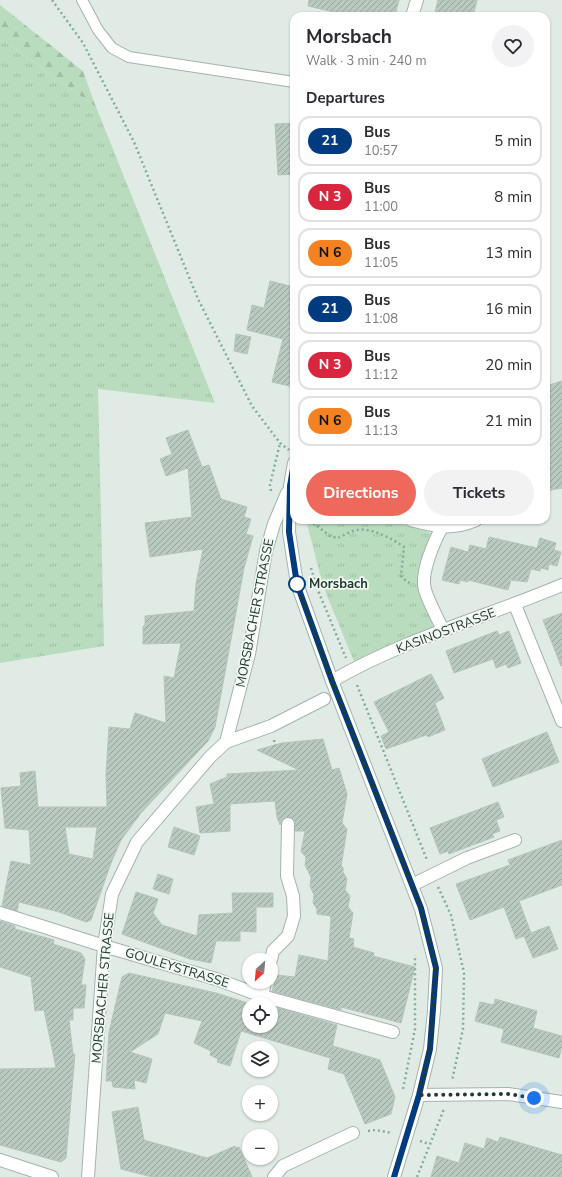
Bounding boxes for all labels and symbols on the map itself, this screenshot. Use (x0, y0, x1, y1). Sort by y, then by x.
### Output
street label: MORSBACHER STRASSE (232, 537, 278, 689)
marker: Morsbach (288, 575, 306, 593)
place label: Morsbach (309, 575, 368, 593)
street label: KASINOSTRASSE (394, 604, 498, 658)
street label: MORSBACHER STRASSE (87, 912, 119, 1064)
street label: GOULEYSTRASSE (123, 944, 231, 992)
north arrow (242, 953, 278, 989)
your location (524, 1088, 544, 1108)

